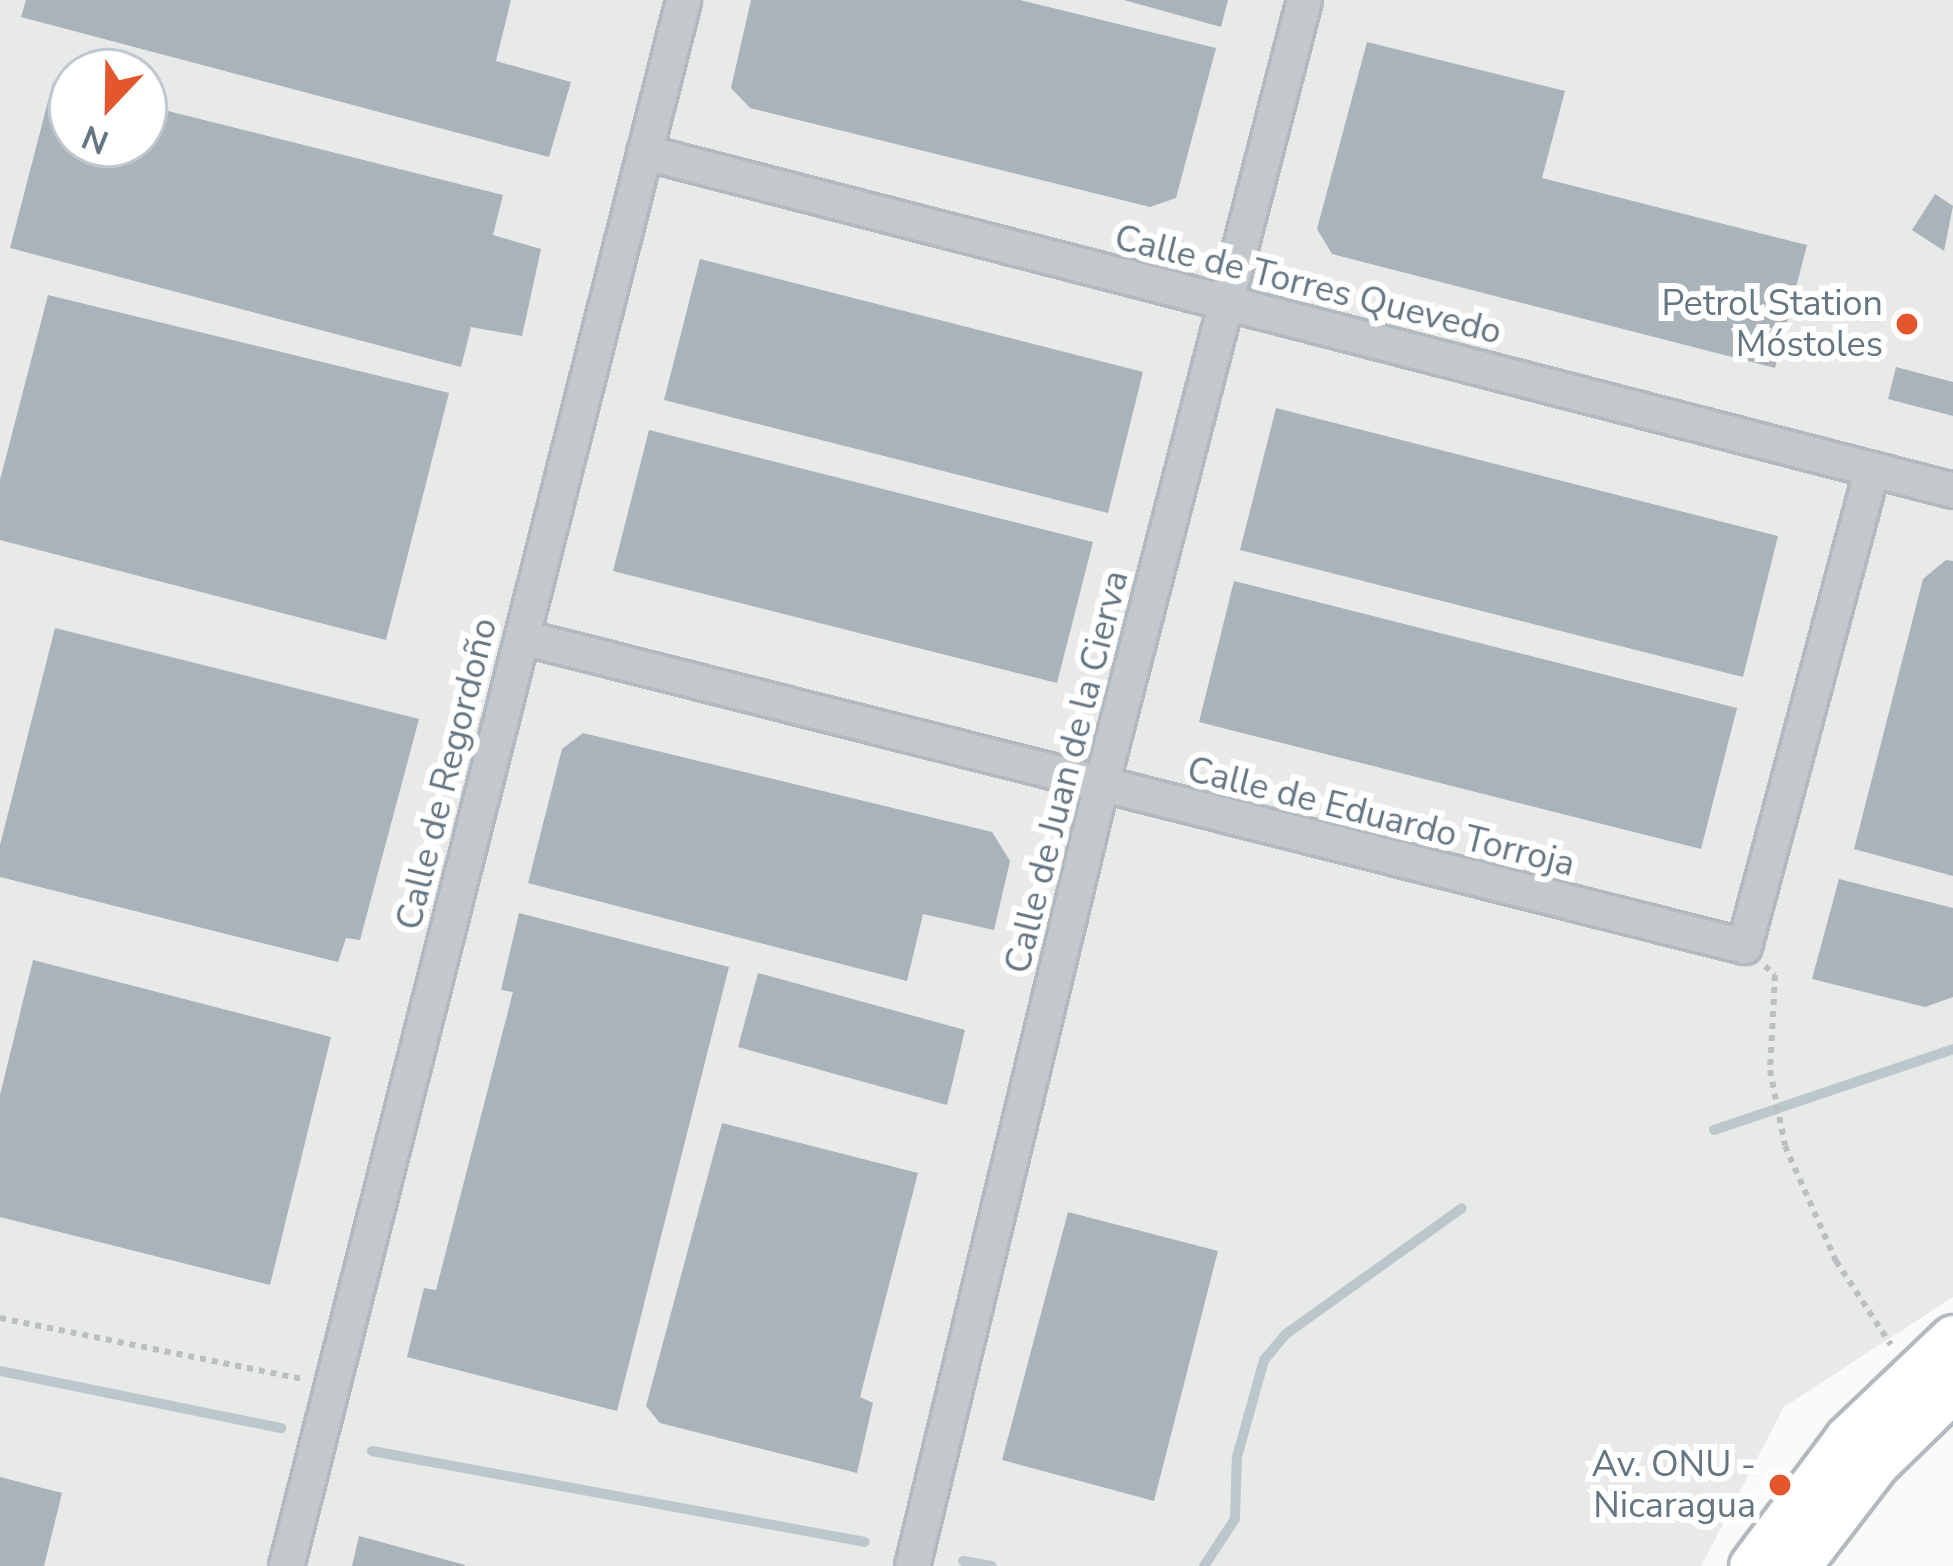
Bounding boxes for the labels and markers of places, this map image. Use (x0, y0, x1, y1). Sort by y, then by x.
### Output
place label: Petrol Station Móstoles (1662, 281, 1883, 366)
marker: Petrol Station Móstoles (1894, 311, 1920, 337)
place label: Av. ONU - Nicaragua (1591, 1442, 1756, 1527)
marker: Av. ONU - Nicaragua (1767, 1472, 1793, 1498)

